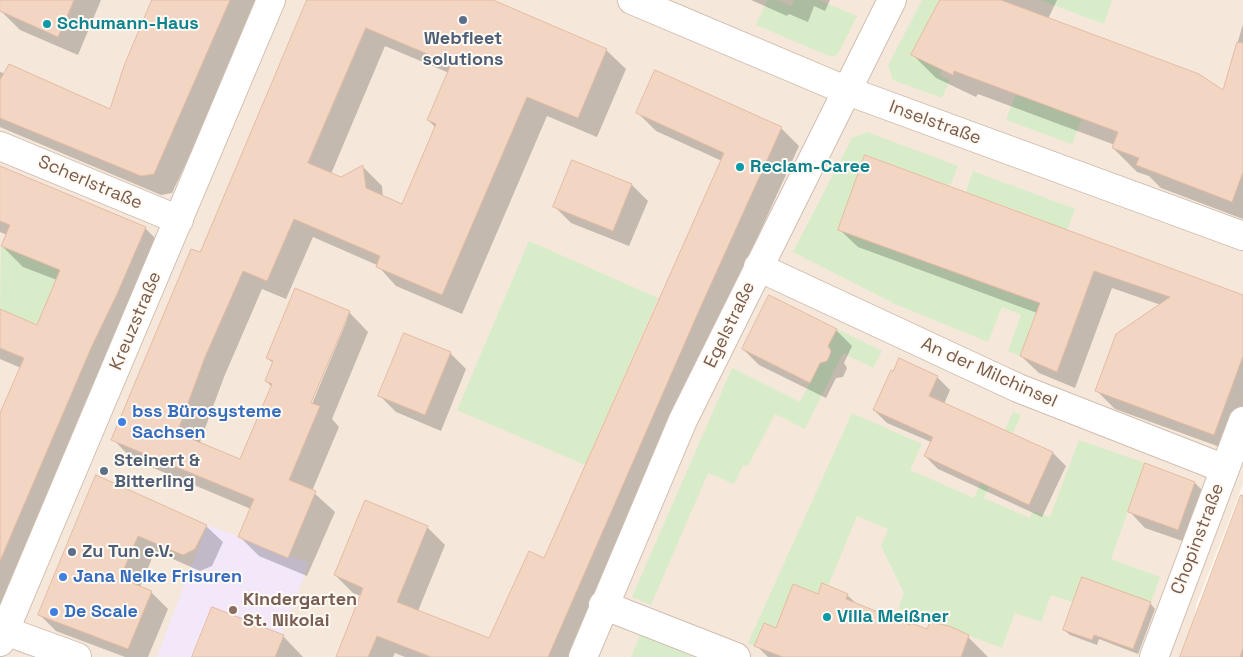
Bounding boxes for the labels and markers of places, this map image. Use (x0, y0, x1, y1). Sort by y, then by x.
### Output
place label: Schumann-Haus (57, 13, 199, 35)
marker: Webfleet solutions (457, 14, 469, 26)
marker: Schumann-Haus (41, 18, 53, 30)
place label: Webfleet solutions (423, 28, 503, 70)
place label: Reclam-Caree (750, 156, 870, 178)
marker: Reclam-Caree (734, 161, 746, 173)
place label: bss Bürosysteme Sachsen (132, 401, 282, 444)
marker: bss Bürosysteme Sachsen (116, 416, 128, 428)
place label: Steinert & Bitterling (114, 450, 200, 492)
marker: Steinert & Bitterling (98, 465, 110, 477)
place label: Zu Tun e.V. (82, 541, 174, 563)
marker: Zu Tun e.V. (66, 546, 78, 558)
place label: Jana Nelke Frisuren (73, 566, 242, 588)
marker: Jana Nelke Frisuren (57, 571, 69, 583)
place label: Kindergarten St. Nikolai (243, 589, 357, 632)
place label: De Scale (64, 601, 138, 623)
marker: Kindergarten St. Nikolai (227, 604, 239, 616)
marker: De Scale (48, 606, 60, 618)
place label: Villa Meißner (837, 606, 949, 628)
marker: Villa Meißner (821, 611, 833, 623)

